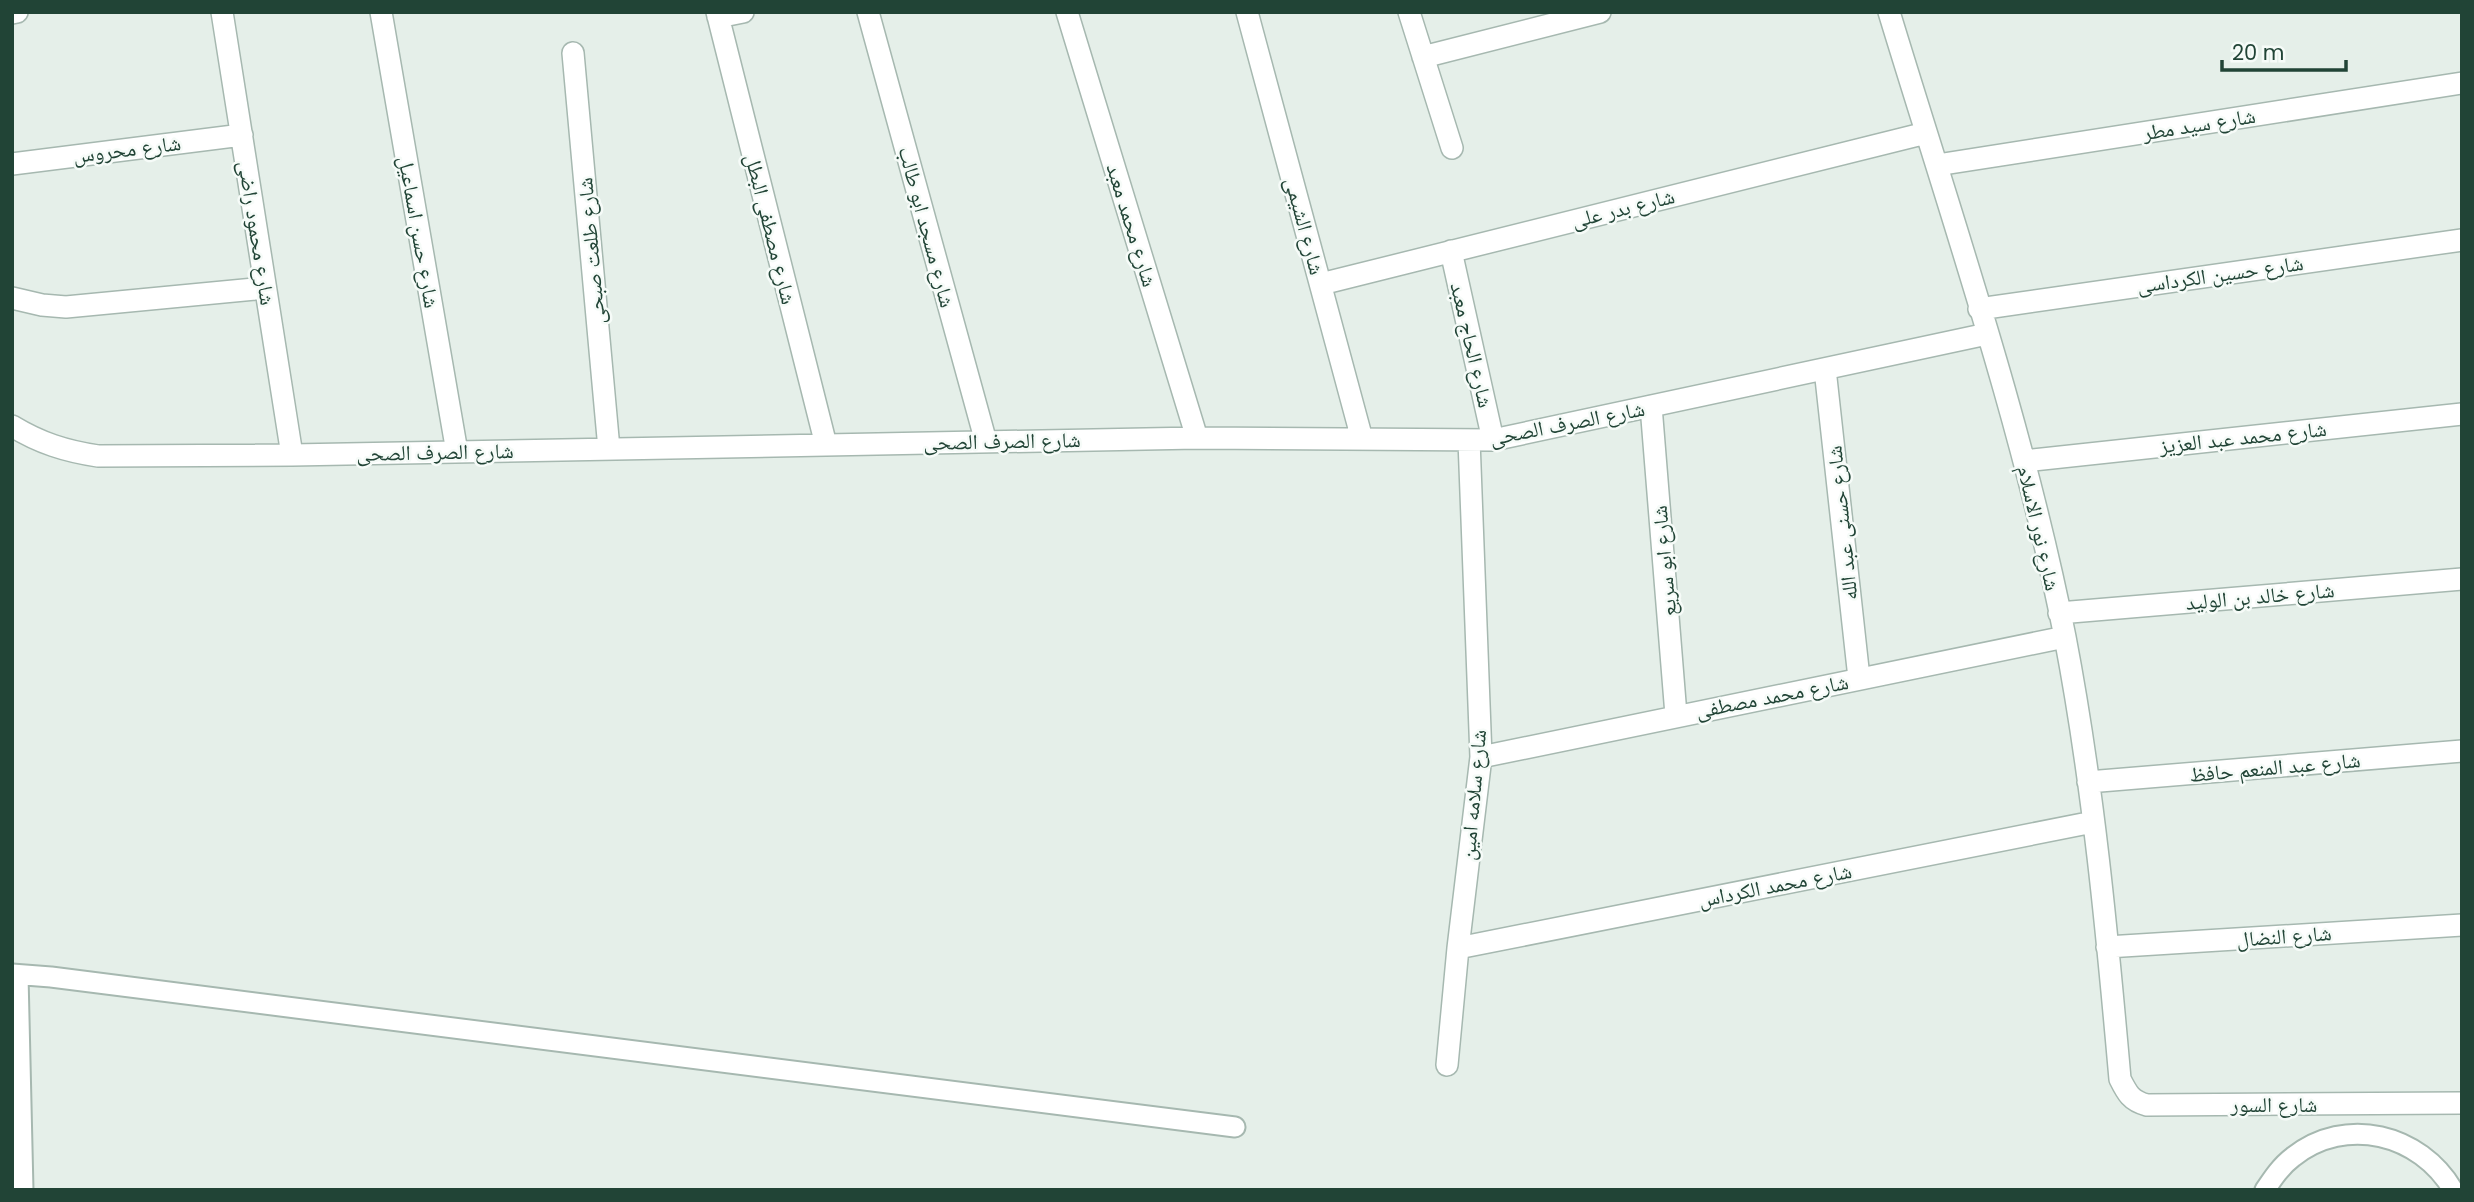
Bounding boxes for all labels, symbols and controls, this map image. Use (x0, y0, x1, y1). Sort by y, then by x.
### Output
scale bar (2222, 28, 2346, 72)
text: 20 m (2232, 38, 2285, 67)
street label: شارع سيد مطر (2140, 101, 2257, 147)
street label: شارع محروس (71, 128, 183, 170)
street label: شارع مسجد ابو طالب (892, 143, 962, 311)
street label: شارع مصطفى البطل (738, 151, 804, 307)
street label: شارع حسن اسماعيل (391, 154, 447, 310)
street label: شارع محمود راضى (231, 159, 283, 307)
street label: شارع محمد معبد (1099, 160, 1165, 290)
street label: شارع الشيمى (1278, 174, 1332, 278)
street label: شارع طلعت صبحى (570, 176, 612, 326)
street label: شارع بدر على (1568, 181, 1678, 235)
street label: شارع حسين الكرداسى (2135, 248, 2305, 300)
street label: شارع الحاج معبد (1444, 280, 1500, 410)
street label: شارع الصرف الصحى (1487, 394, 1647, 452)
street label: شارع محمد عبد العزيز (2157, 414, 2328, 460)
street label: شارع الصرف الصحى (923, 425, 1081, 457)
street label: شارع الصرف الصحى (356, 436, 514, 468)
street label: شارع حسنى عبد الله (1819, 444, 1865, 602)
street label: شارع نور الاسلام (2011, 463, 2067, 593)
street label: شارع ابو سريع (1645, 504, 1683, 618)
street label: شارع خالد بن الوليد (2184, 575, 2336, 617)
street label: شارع محمد مصطفى (1693, 667, 1851, 725)
street label: شارع سلامه امين (1453, 728, 1493, 862)
street label: شارع عبد المنعم حافظ (2188, 745, 2362, 789)
street label: شارع محمد الكرداس (1696, 856, 1854, 914)
street label: شارع النضال (2235, 918, 2333, 954)
street label: شارع السور (2230, 1090, 2317, 1119)

